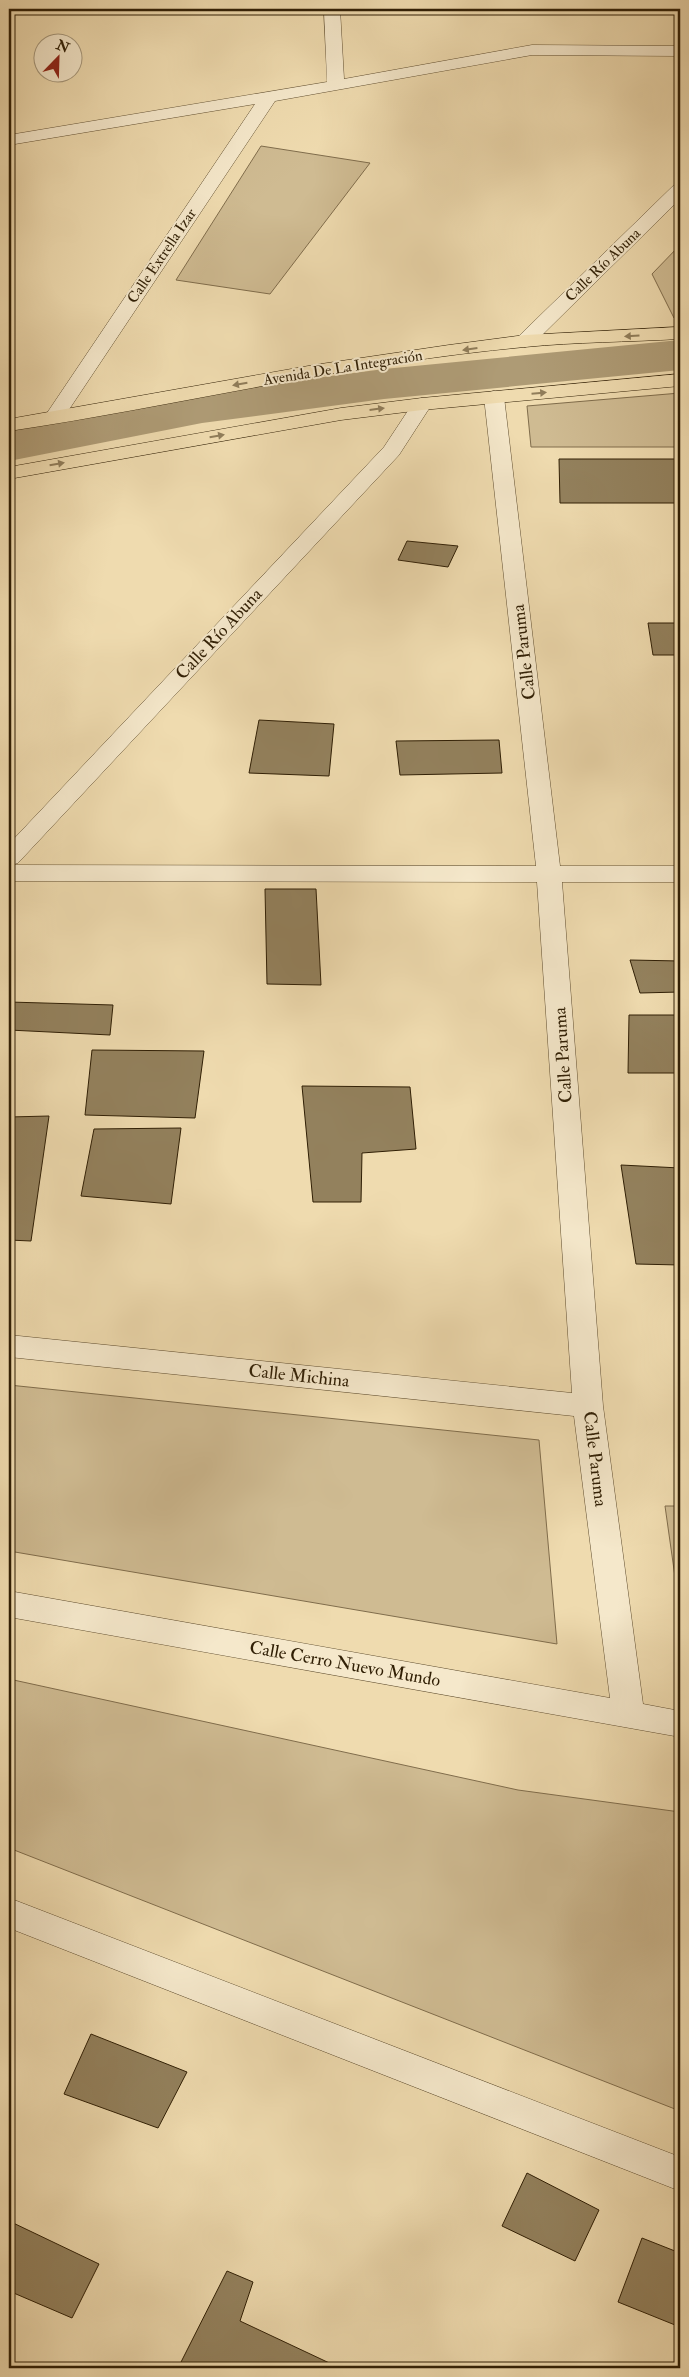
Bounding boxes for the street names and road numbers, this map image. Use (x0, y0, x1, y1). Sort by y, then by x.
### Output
street label: Calle Extrella Izar (123, 205, 201, 307)
street label: Calle Río Abuna (561, 224, 645, 306)
street label: Avenida De La Integración (261, 346, 424, 390)
street label: Calle Río Abuna (171, 583, 268, 685)
street label: Calle Paruma (507, 602, 541, 701)
street label: Calle Paruma (548, 1006, 578, 1104)
street label: Calle Michina (247, 1359, 351, 1393)
street label: Calle Paruma (578, 1410, 612, 1509)
street label: Calle Cerro Nuevo Mundo (248, 1636, 442, 1692)

